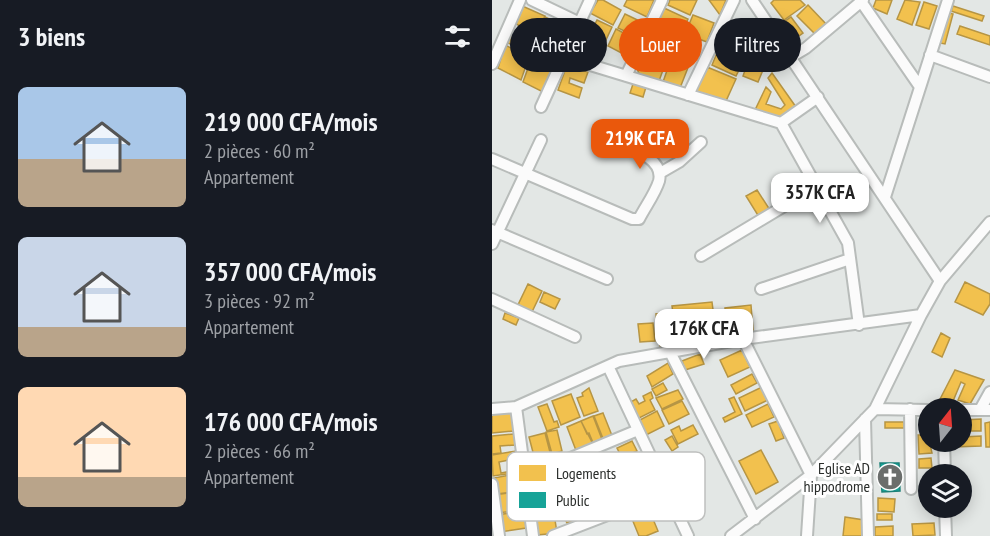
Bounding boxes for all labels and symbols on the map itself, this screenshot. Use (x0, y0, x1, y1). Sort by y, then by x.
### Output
pin: 219K CFA (578, 119, 702, 170)
pin: 357K CFA (758, 173, 882, 224)
pin: 176K CFA (642, 309, 766, 360)
north arrow (918, 398, 972, 452)
legend (507, 452, 705, 521)
place label: Eglise AD hippodrome (803, 458, 870, 496)
church icon: Eglise AD hippodrome (875, 462, 905, 492)
text: Logements (556, 463, 616, 483)
text: Public (556, 490, 590, 510)

